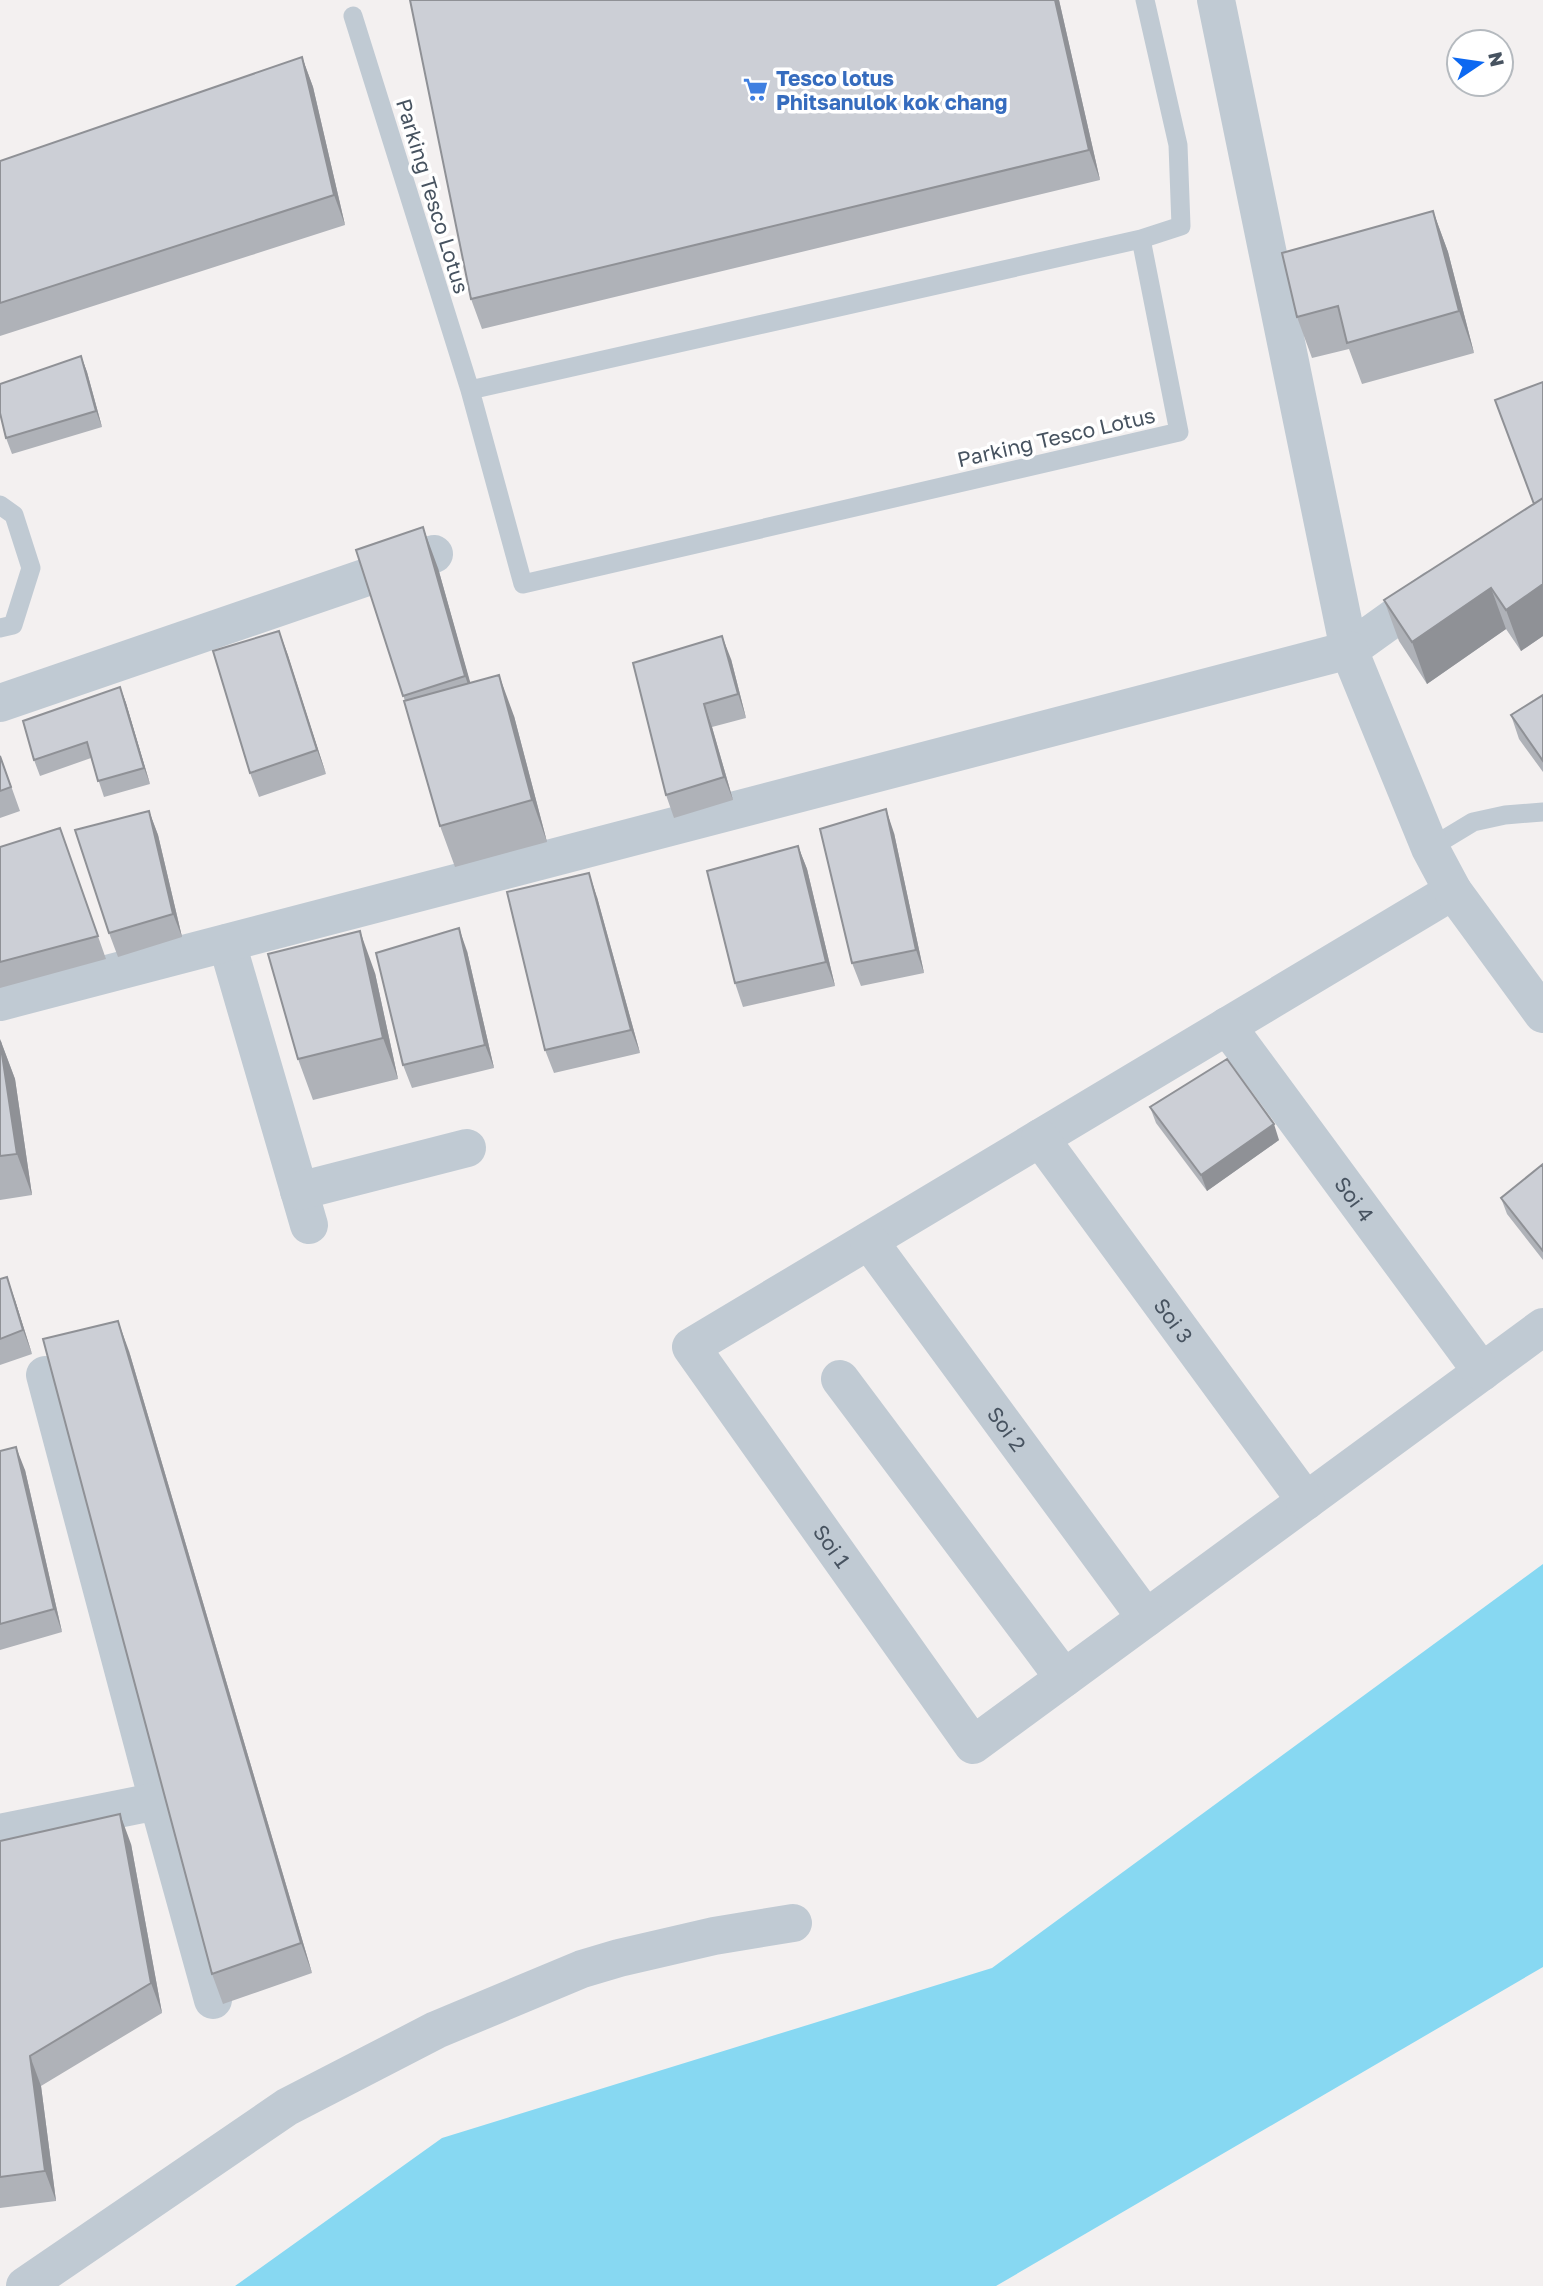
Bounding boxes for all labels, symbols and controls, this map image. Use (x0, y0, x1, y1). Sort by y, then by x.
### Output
north arrow (1445, 28, 1515, 98)
text: N (1484, 49, 1510, 69)
place label: Tesco lotus Phitsanulok kok chang (776, 65, 1007, 115)
supermarket icon: Tesco lotus Phitsanulok kok chang (742, 76, 770, 104)
street label: Parking Tesco Lotus (391, 95, 475, 297)
street label: Parking Tesco Lotus (954, 402, 1158, 472)
street label: Soi 4 (1329, 1171, 1380, 1227)
street label: Soi 3 (1149, 1293, 1199, 1348)
street label: Soi 2 (982, 1401, 1032, 1456)
street label: Soi 1 (808, 1519, 856, 1573)

